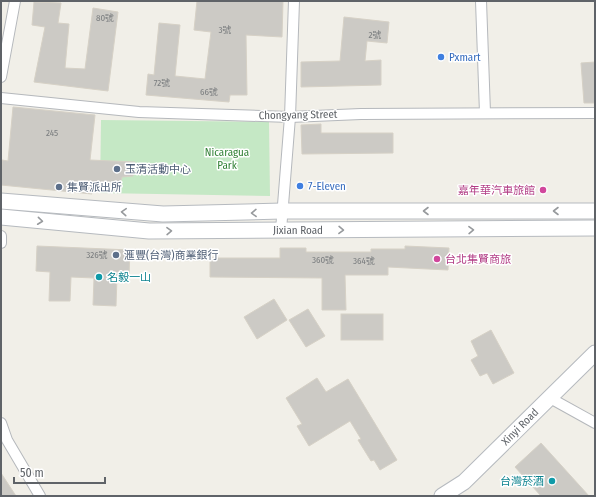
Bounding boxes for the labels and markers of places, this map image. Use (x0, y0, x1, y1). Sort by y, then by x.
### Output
place label: Pxmart (449, 51, 481, 64)
marker: Pxmart (436, 52, 446, 62)
place label: 玉清活動中心 (125, 163, 191, 176)
marker: 玉清活動中心 (112, 164, 122, 174)
place label: 7-Eleven (308, 180, 346, 193)
place label: 集賢派出所 (67, 181, 122, 194)
marker: 7-Eleven (295, 181, 305, 191)
marker: 集賢派出所 (54, 182, 64, 192)
place label: 嘉年華汽車旅館 (458, 184, 535, 197)
marker: 嘉年華汽車旅館 (538, 185, 548, 195)
place label: 滙豐(台灣)商業銀行 (124, 249, 219, 262)
marker: 滙豐(台灣)商業銀行 (111, 250, 121, 260)
place label: 台北集賢商旅 (445, 253, 511, 266)
marker: 台北集賢商旅 (432, 254, 442, 264)
place label: 名毅一山 (107, 271, 151, 284)
marker: 名毅一山 (94, 272, 104, 282)
place label: 台灣菸酒 (500, 475, 544, 488)
marker: 台灣菸酒 (547, 476, 557, 486)

